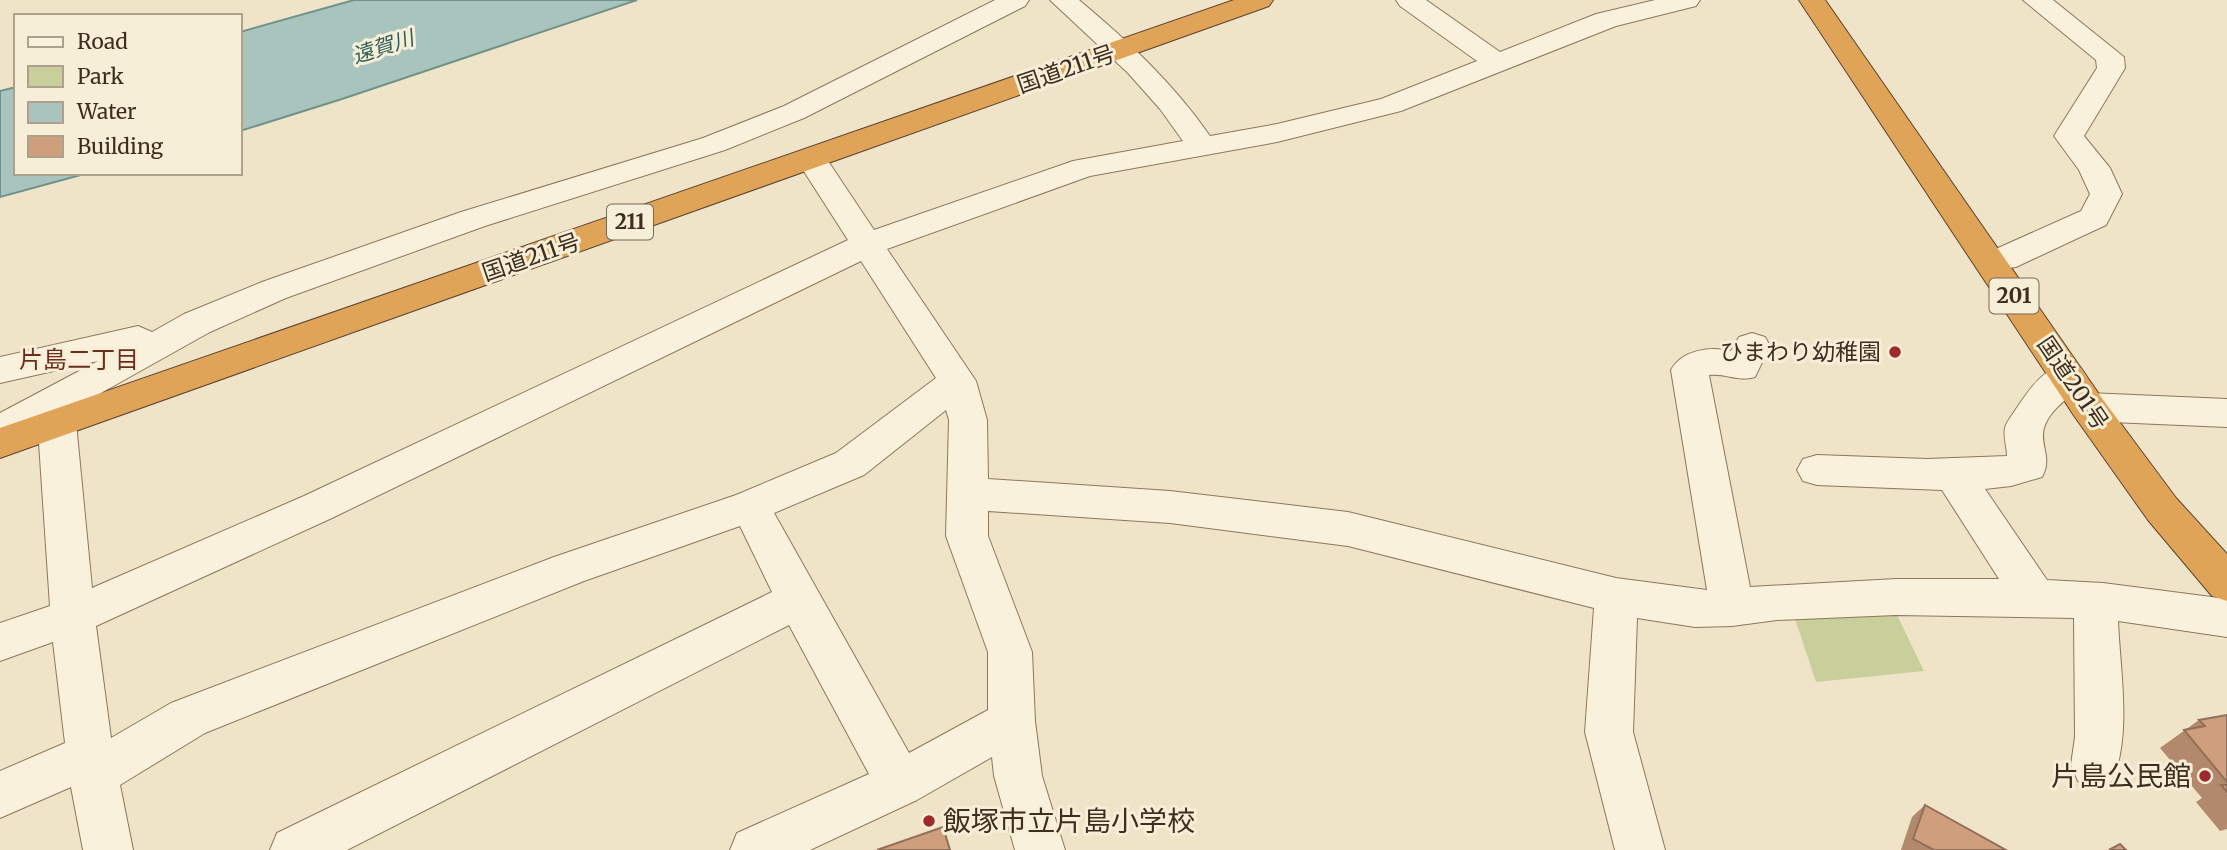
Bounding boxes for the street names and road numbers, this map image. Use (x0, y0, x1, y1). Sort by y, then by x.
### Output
street label: 国道211号 (1013, 38, 1119, 99)
road number: 211 (607, 204, 653, 240)
street label: 国道211号 (478, 226, 584, 287)
road number: 201 (1990, 278, 2038, 314)
street label: 国道201号 (2032, 330, 2115, 435)

